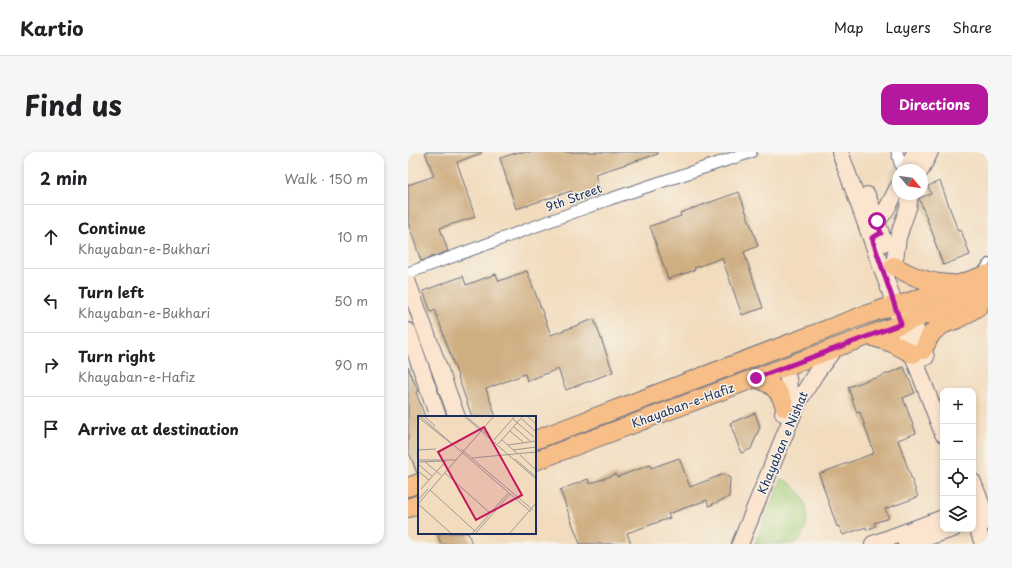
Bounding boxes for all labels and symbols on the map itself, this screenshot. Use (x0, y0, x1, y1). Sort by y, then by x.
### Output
north arrow (892, 164, 928, 200)
street label: 9th Street (543, 179, 604, 216)
route start (868, 212, 886, 230)
route end (747, 369, 765, 387)
street label: Khayaban-e-Hafiz (629, 378, 737, 432)
street label: Khayaban e Nishat (752, 388, 812, 497)
inset map (418, 416, 536, 534)

